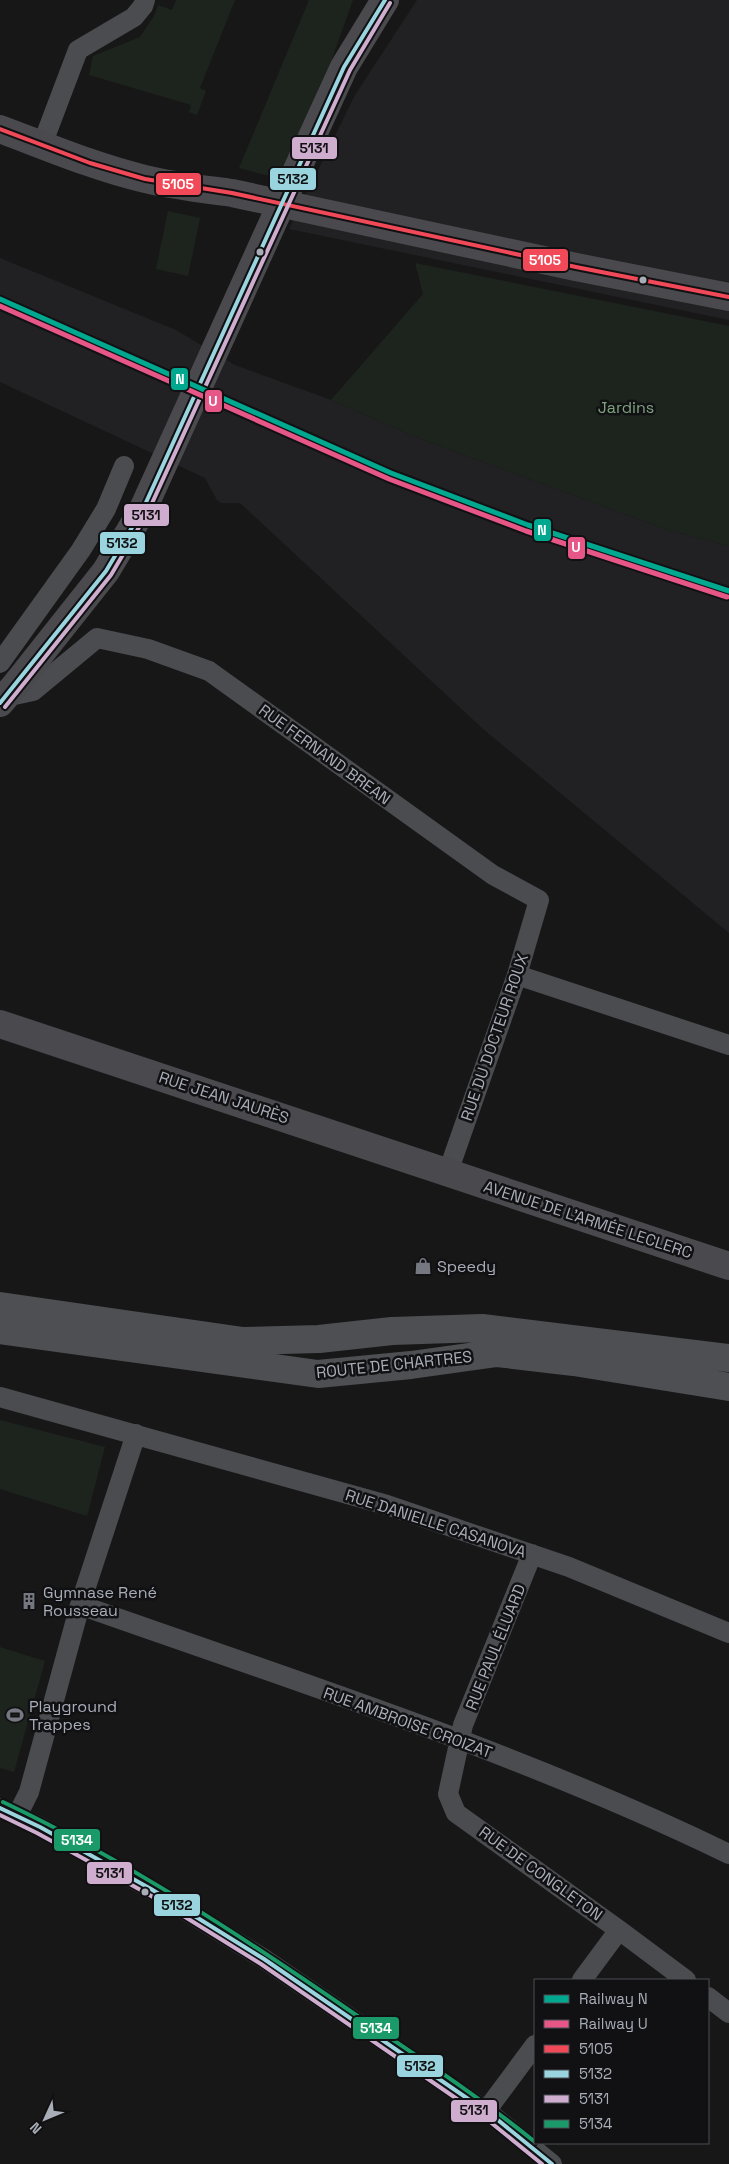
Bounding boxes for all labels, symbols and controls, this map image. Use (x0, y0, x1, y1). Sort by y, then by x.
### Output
line badge: 5131 (291, 136, 338, 160)
text: 5131 (299, 139, 329, 157)
line badge: 5132 (269, 167, 317, 191)
text: 5132 (277, 170, 309, 188)
line badge: 5105 (155, 172, 202, 196)
text: 5105 (162, 175, 194, 193)
unlabelled marker (255, 247, 265, 257)
line badge: 5105 (522, 248, 569, 272)
text: 5105 (529, 251, 561, 269)
unlabelled marker (638, 275, 648, 285)
line badge: N (170, 367, 189, 391)
text: N (175, 370, 185, 388)
line badge: U (204, 389, 223, 413)
text: U (208, 392, 218, 410)
park label: Jardins (598, 397, 654, 418)
line badge: 5131 (123, 503, 170, 527)
text: 5131 (131, 506, 161, 524)
line badge: N (533, 518, 552, 542)
text: N (537, 521, 547, 539)
line badge: 5132 (99, 531, 146, 555)
text: 5132 (106, 534, 138, 552)
line badge: U (567, 536, 586, 560)
text: U (571, 538, 581, 556)
street label: RUE FERNAND BREAN (255, 699, 395, 809)
street label: RUE DU DOCTEUR ROUX (456, 951, 533, 1124)
street label: RUE JEAN JAURÈS (156, 1067, 292, 1128)
street label: AVENUE DE L'ARMÉE LECLERC (481, 1176, 695, 1263)
shop icon: Speedy (413, 1256, 433, 1276)
place label: Speedy (437, 1256, 496, 1277)
street label: ROUTE DE CHARTRES (315, 1346, 473, 1383)
street label: RUE DANIELLE CASANOVA (343, 1484, 529, 1563)
street label: RUE PAUL ÉLUARD (461, 1581, 530, 1713)
place label: Gymnase René Rousseau (43, 1582, 157, 1621)
building icon: Gymnase René Rousseau (19, 1591, 39, 1611)
street label: RUE AMBROISE CROIZAT (320, 1682, 495, 1763)
place label: Playground Trappes (29, 1696, 117, 1735)
sports icon: Playground Trappes (5, 1705, 25, 1725)
street label: RUE DE CONGLETON (475, 1821, 607, 1925)
line badge: 5134 (53, 1828, 101, 1852)
text: 5134 (61, 1831, 93, 1849)
line badge: 5131 (86, 1861, 133, 1885)
text: 5131 (95, 1864, 125, 1882)
unlabelled marker (140, 1887, 150, 1897)
line badge: 5132 (153, 1893, 201, 1917)
text: 5132 (161, 1896, 193, 1914)
legend (534, 1979, 709, 2144)
text: Railway N (579, 1989, 648, 2008)
text: Railway U (579, 2014, 648, 2033)
line badge: 5134 (352, 2016, 400, 2040)
text: 5134 (360, 2019, 392, 2037)
text: 5105 (579, 2039, 613, 2058)
line badge: 5132 (396, 2054, 444, 2078)
text: 5132 (404, 2057, 436, 2075)
text: 5132 (579, 2064, 612, 2083)
text: 5131 (579, 2089, 609, 2108)
north arrow (20, 2094, 70, 2144)
line badge: 5131 (450, 2099, 498, 2123)
text: 5131 (459, 2101, 489, 2119)
text: 5134 (579, 2114, 612, 2133)
text: N (26, 2118, 45, 2138)

